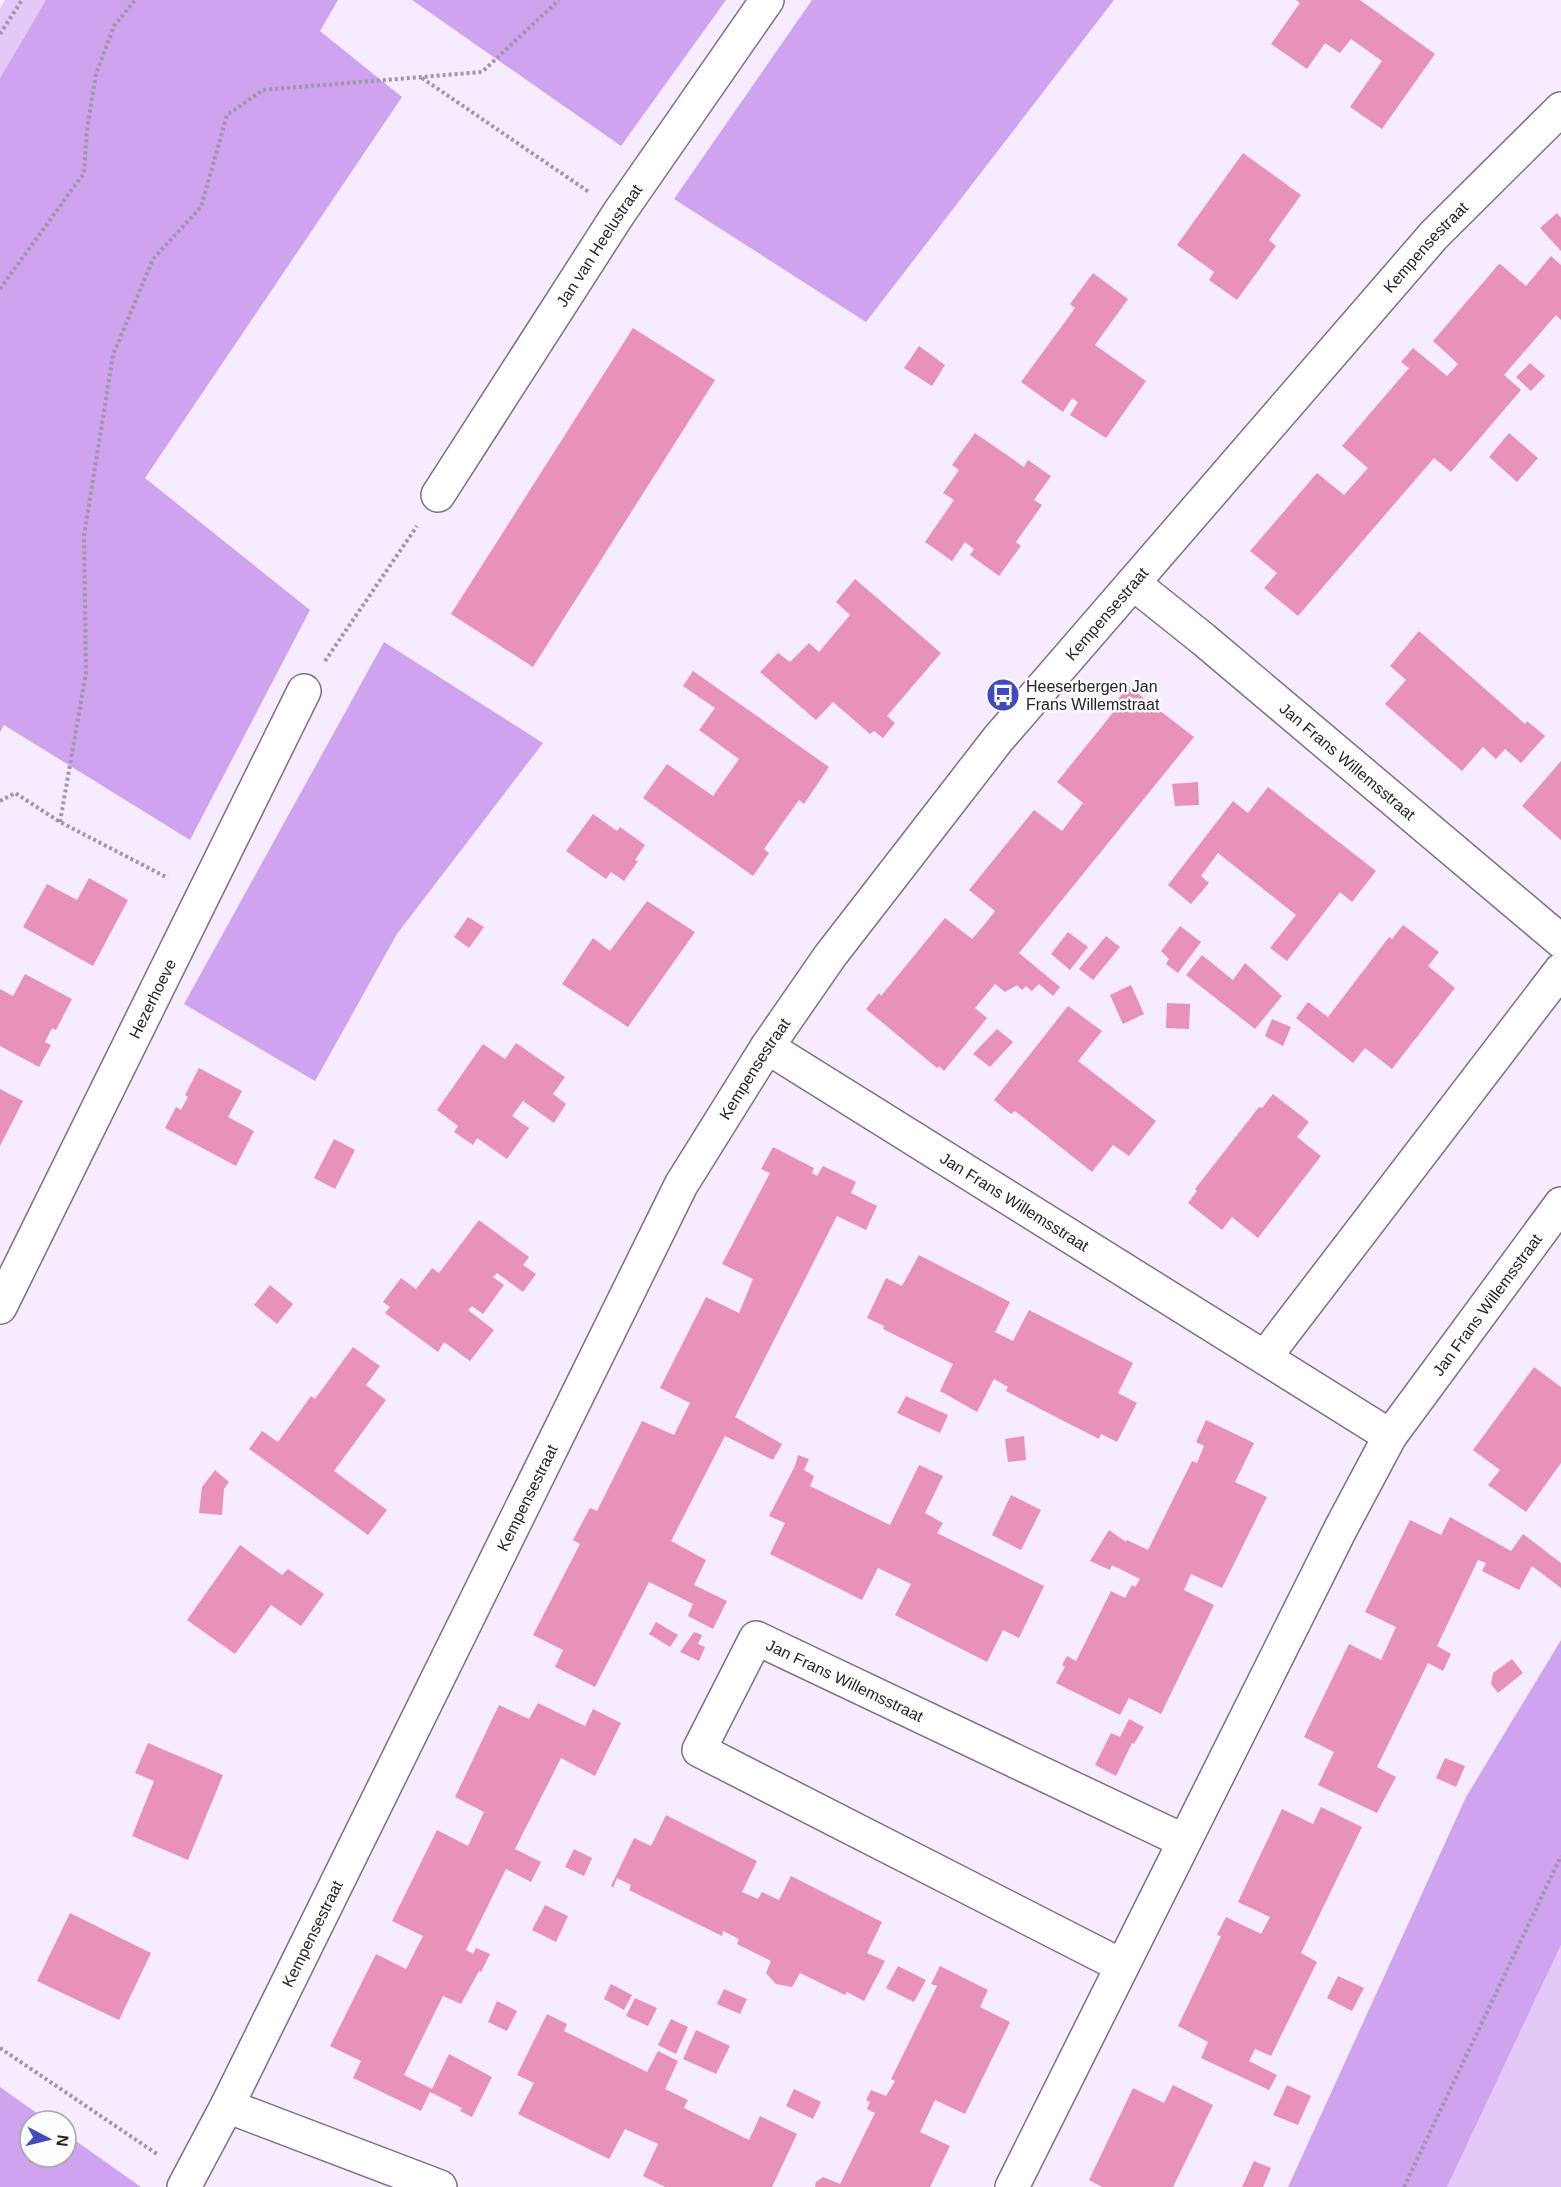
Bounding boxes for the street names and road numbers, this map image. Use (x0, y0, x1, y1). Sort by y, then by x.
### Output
street label: Jan van Heelustraat (553, 181, 645, 310)
street label: Kempensestraat (1380, 198, 1471, 296)
street label: Kempensestraat (1062, 564, 1151, 663)
street label: Jan Frans Willemsstraat (1277, 699, 1419, 823)
street label: Hezerhoeve (126, 956, 179, 1041)
street label: Kempensestraat (716, 1014, 793, 1122)
street label: Jan Frans Willemsstraat (937, 1149, 1092, 1255)
street label: Jan Frans Willemsstraat (1429, 1230, 1545, 1379)
street label: Kempensestraat (494, 1441, 561, 1554)
street label: Jan Frans Willemsstraat (764, 1636, 927, 1725)
street label: Kempensestraat (279, 1877, 346, 1990)

